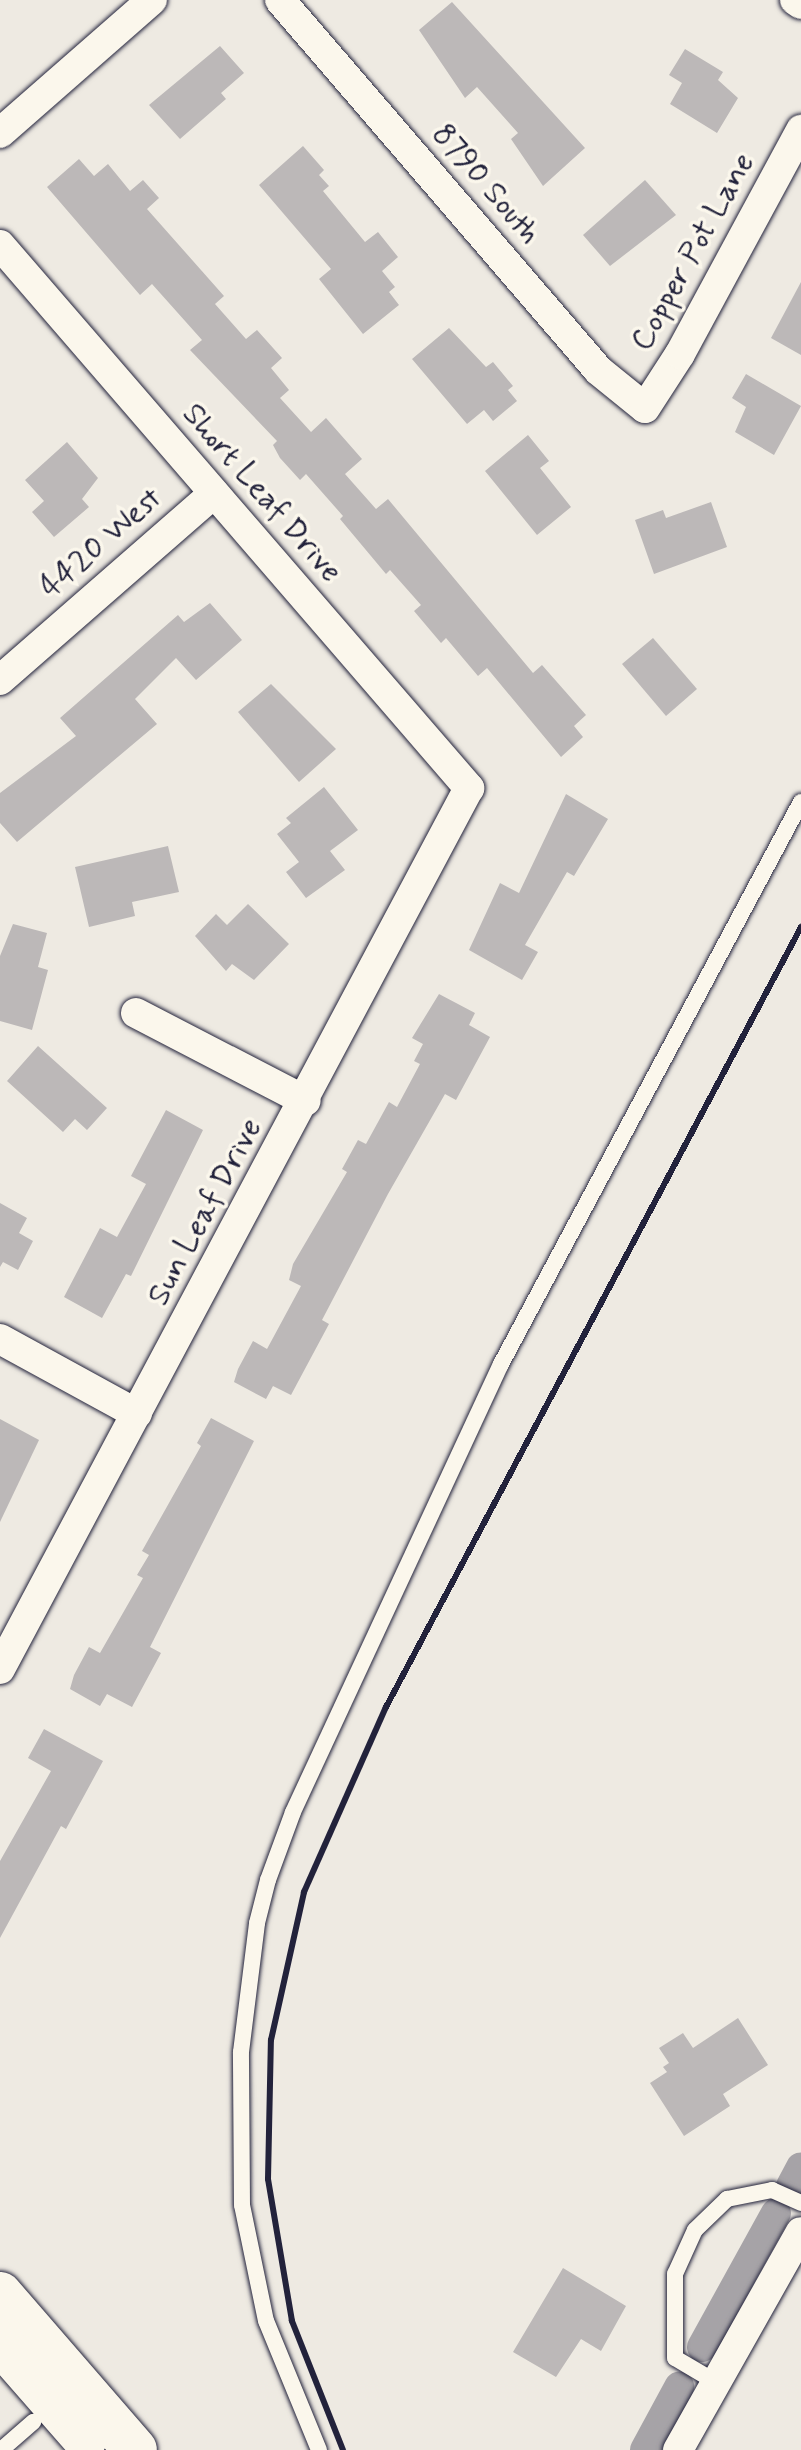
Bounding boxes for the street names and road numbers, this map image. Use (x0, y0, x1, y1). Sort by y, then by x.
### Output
street label: 8790 South (423, 116, 549, 252)
street label: Copper Pot Lane (624, 148, 762, 356)
street label: Short Leaf Drive (174, 396, 350, 590)
street label: 4420 West (32, 480, 170, 606)
street label: Sun Leaf Drive (140, 1113, 270, 1311)

